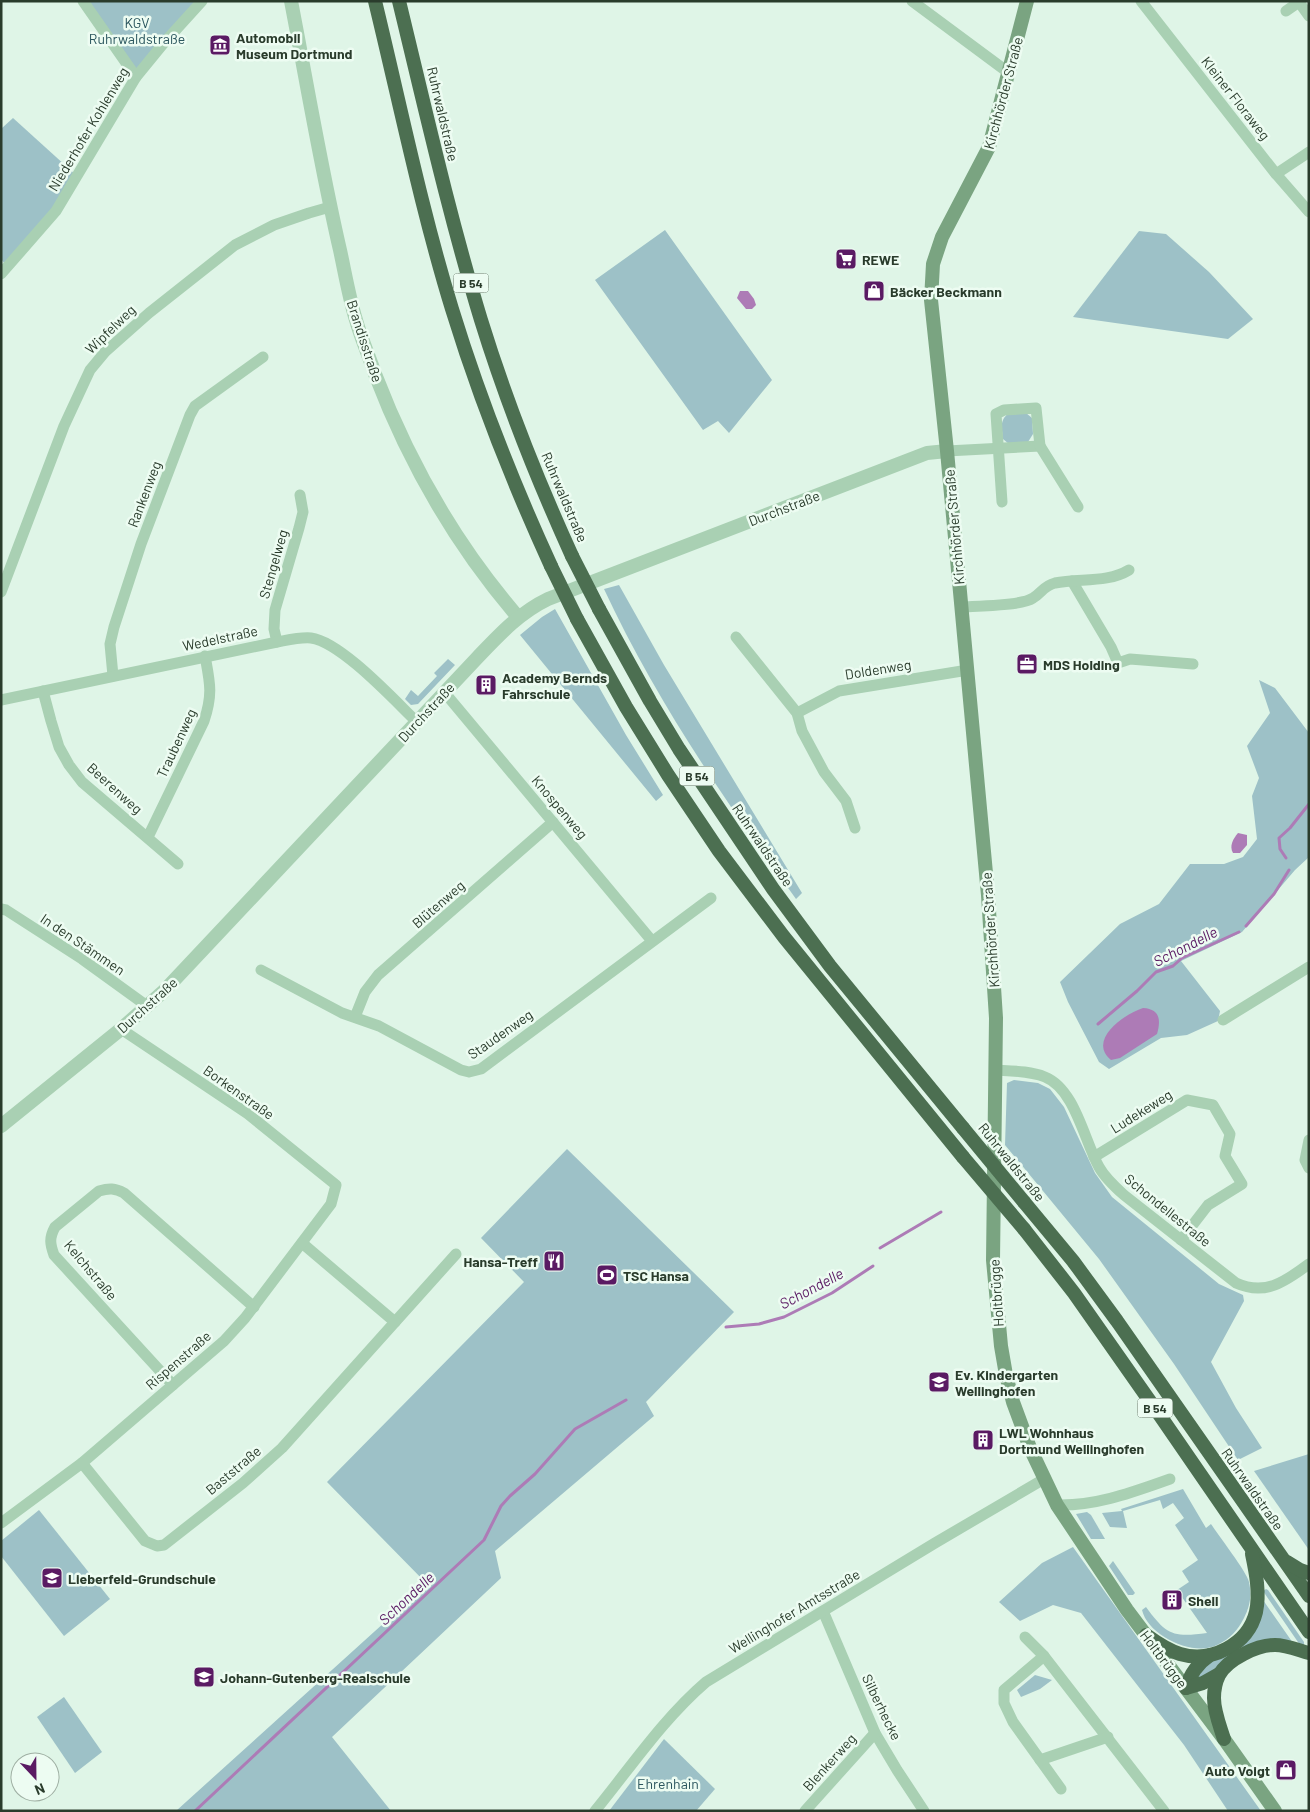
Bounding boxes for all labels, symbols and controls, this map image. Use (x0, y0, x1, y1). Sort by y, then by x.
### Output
park label: KGV Ruhrwaldstraße (89, 14, 185, 47)
place label: Automobil Museum Dortmund (236, 29, 353, 62)
museum icon: Automobil Museum Dortmund (208, 33, 232, 57)
street label: Kirchhörder Straße (980, 35, 1026, 151)
street label: Kleiner Floraweg (1198, 53, 1274, 143)
street label: Niederhofer Kohlenweg (44, 64, 132, 194)
street label: Ruhrwaldstraße (424, 65, 462, 163)
supermarket icon: REWE (834, 247, 858, 271)
place label: REWE (862, 251, 899, 268)
road number: B 54 (454, 274, 488, 292)
shop icon: Bäcker Beckmann (862, 279, 886, 303)
place label: Bäcker Beckmann (890, 283, 1002, 300)
street label: Brandisstraße (344, 298, 386, 384)
street label: Wipfelweg (81, 301, 139, 357)
street label: Ruhrwaldstraße (538, 449, 592, 545)
street label: Rankenweg (124, 458, 164, 530)
street label: Kirchhörder Straße (940, 469, 968, 585)
street label: Durchstraße (746, 487, 822, 529)
street label: Stengelweg (255, 528, 291, 600)
street label: Wedelstraße (181, 622, 259, 654)
office icon: MDS Holding (1015, 652, 1039, 676)
street label: Doldenweg (844, 655, 912, 683)
place label: MDS Holding (1043, 656, 1120, 673)
place label: Academy Bernds Fahrschule (502, 669, 607, 702)
building icon: Academy Bernds Fahrschule (474, 673, 498, 697)
street label: Durchstraße (394, 679, 458, 745)
street label: Traubenweg (153, 706, 199, 780)
street label: Beerenweg (84, 759, 146, 817)
road number: B 54 (680, 766, 714, 786)
street label: Knospenweg (529, 772, 591, 842)
street label: Ruhrwaldstraße (729, 800, 797, 890)
street label: Kirchhörder Straße (977, 872, 1003, 988)
street label: Blütenweg (408, 877, 468, 931)
street label: In den Stämmen (38, 910, 128, 978)
water label: Schondelle (1150, 922, 1220, 970)
street label: Durchstraße (113, 974, 181, 1036)
street label: Staudenweg (464, 1005, 536, 1063)
street label: Borkenstraße (200, 1061, 278, 1123)
street label: Ludekeweg (1107, 1085, 1175, 1137)
street label: Ruhrwaldstraße (975, 1119, 1049, 1205)
street label: Schondellestraße (1121, 1170, 1215, 1250)
street label: Kelchstraße (61, 1237, 121, 1303)
restaurant icon: Hansa-Treff (542, 1249, 566, 1273)
place label: Hansa-Treff (463, 1253, 538, 1270)
street label: Holtbrügge (985, 1259, 1007, 1327)
sports icon: TSC Hansa (595, 1263, 619, 1287)
water label: Schondelle (776, 1264, 846, 1312)
place label: TSC Hansa (623, 1267, 689, 1284)
street label: Rispenstraße (142, 1327, 214, 1393)
place label: Ev. Kindergarten Wellinghofen (955, 1366, 1058, 1399)
school or university icon: Ev. Kindergarten Wellinghofen (927, 1370, 951, 1394)
road number: B 54 (1138, 1399, 1172, 1418)
place label: LWL Wohnhaus Dortmund Wellinghofen (999, 1424, 1144, 1457)
building icon: LWL Wohnhaus Dortmund Wellinghofen (971, 1428, 995, 1452)
street label: Baststraße (202, 1442, 264, 1498)
street label: Ruhrwaldstraße (1218, 1445, 1288, 1533)
street label: Wellinghofer Amtsstraße (725, 1565, 863, 1657)
school or university icon: Lieberfeld-Grundschule (40, 1566, 64, 1590)
water label: Schondelle (374, 1568, 438, 1628)
place label: Lieberfeld-Grundschule (68, 1570, 216, 1587)
building icon: Shell (1160, 1588, 1184, 1612)
place label: Shell (1188, 1592, 1218, 1609)
street label: Holtbrügge (1137, 1627, 1191, 1691)
school or university icon: Johann-Gutenberg-Realschule (192, 1665, 216, 1689)
place label: Johann-Gutenberg-Realschule (220, 1669, 411, 1686)
street label: Silberhecke (859, 1671, 905, 1743)
street label: Blenkerweg (799, 1730, 859, 1794)
north arrow (10, 1752, 60, 1802)
shop icon: Auto Voigt (1274, 1758, 1298, 1782)
place label: Auto Voigt (1205, 1762, 1270, 1779)
park label: Ehrenhain (637, 1775, 699, 1792)
text: N (33, 1780, 48, 1799)

